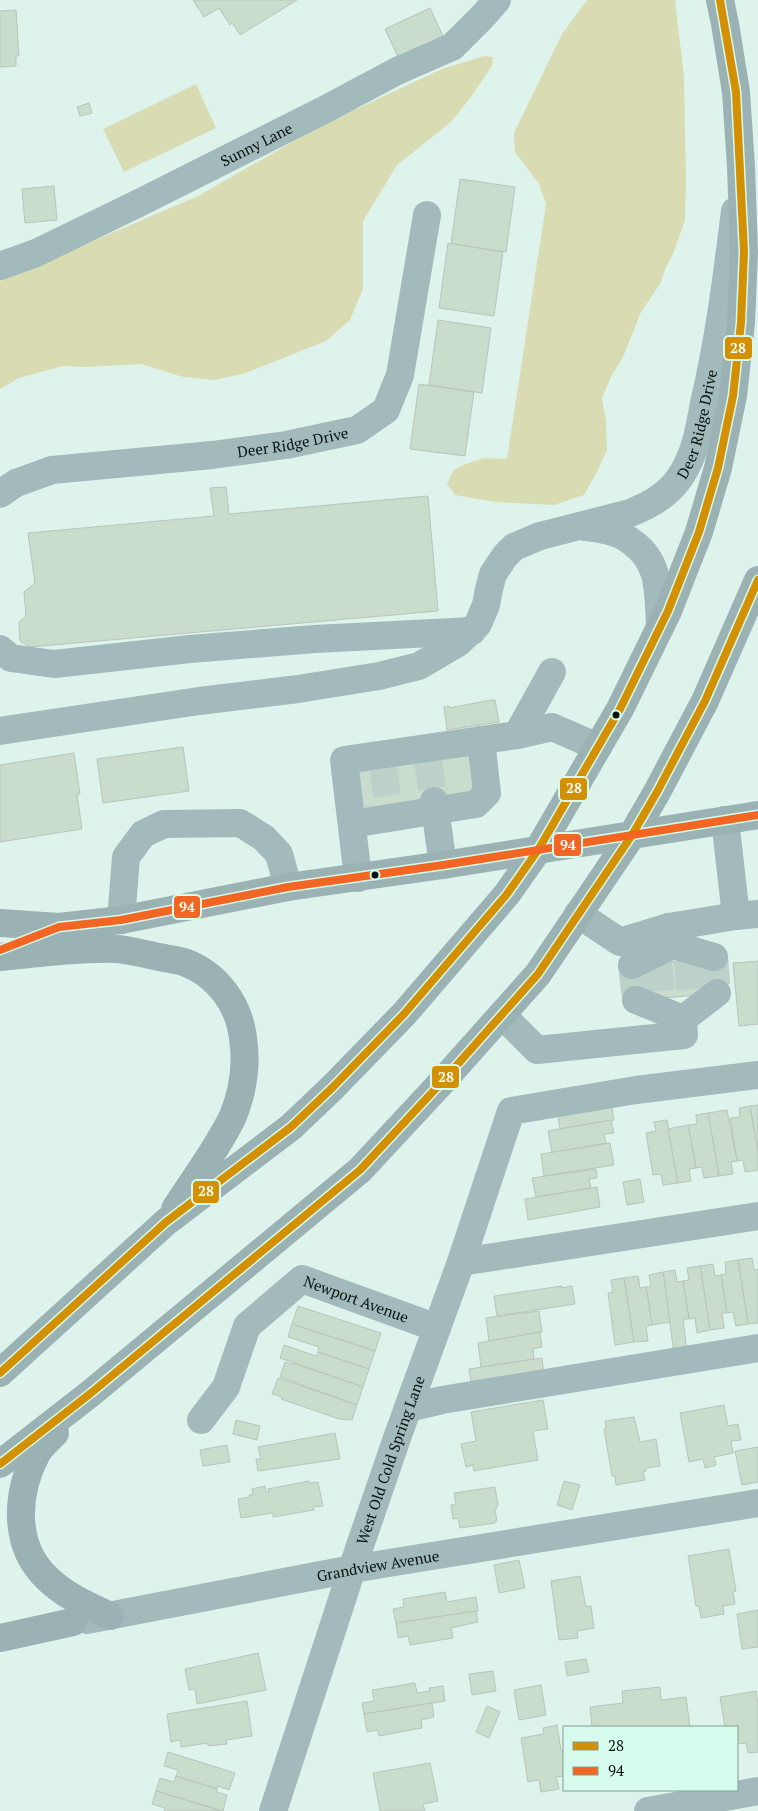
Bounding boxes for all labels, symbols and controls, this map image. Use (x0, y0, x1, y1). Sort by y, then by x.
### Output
street label: Sunny Lane (217, 118, 296, 171)
line badge: 28 (724, 336, 753, 360)
text: 28 (730, 338, 746, 357)
street label: Deer Ridge Drive (672, 368, 721, 482)
street label: Deer Ridge Drive (236, 422, 350, 462)
unlabelled marker (611, 710, 621, 720)
line badge: 28 (559, 777, 588, 801)
text: 28 (566, 778, 582, 797)
line badge: 94 (553, 833, 582, 857)
text: 94 (560, 835, 576, 854)
unlabelled marker (370, 870, 380, 880)
line badge: 94 (173, 895, 201, 919)
text: 94 (179, 897, 195, 916)
line badge: 28 (431, 1065, 460, 1089)
text: 28 (438, 1067, 454, 1086)
line badge: 28 (192, 1180, 220, 1204)
text: 28 (198, 1181, 214, 1200)
street label: Newport Avenue (301, 1271, 411, 1327)
street label: West Old Cold Spring Lane (351, 1373, 429, 1547)
street label: Grandview Avenue (315, 1545, 441, 1586)
legend (563, 1726, 738, 1791)
text: 28 (608, 1735, 624, 1755)
text: 94 (608, 1760, 624, 1780)

